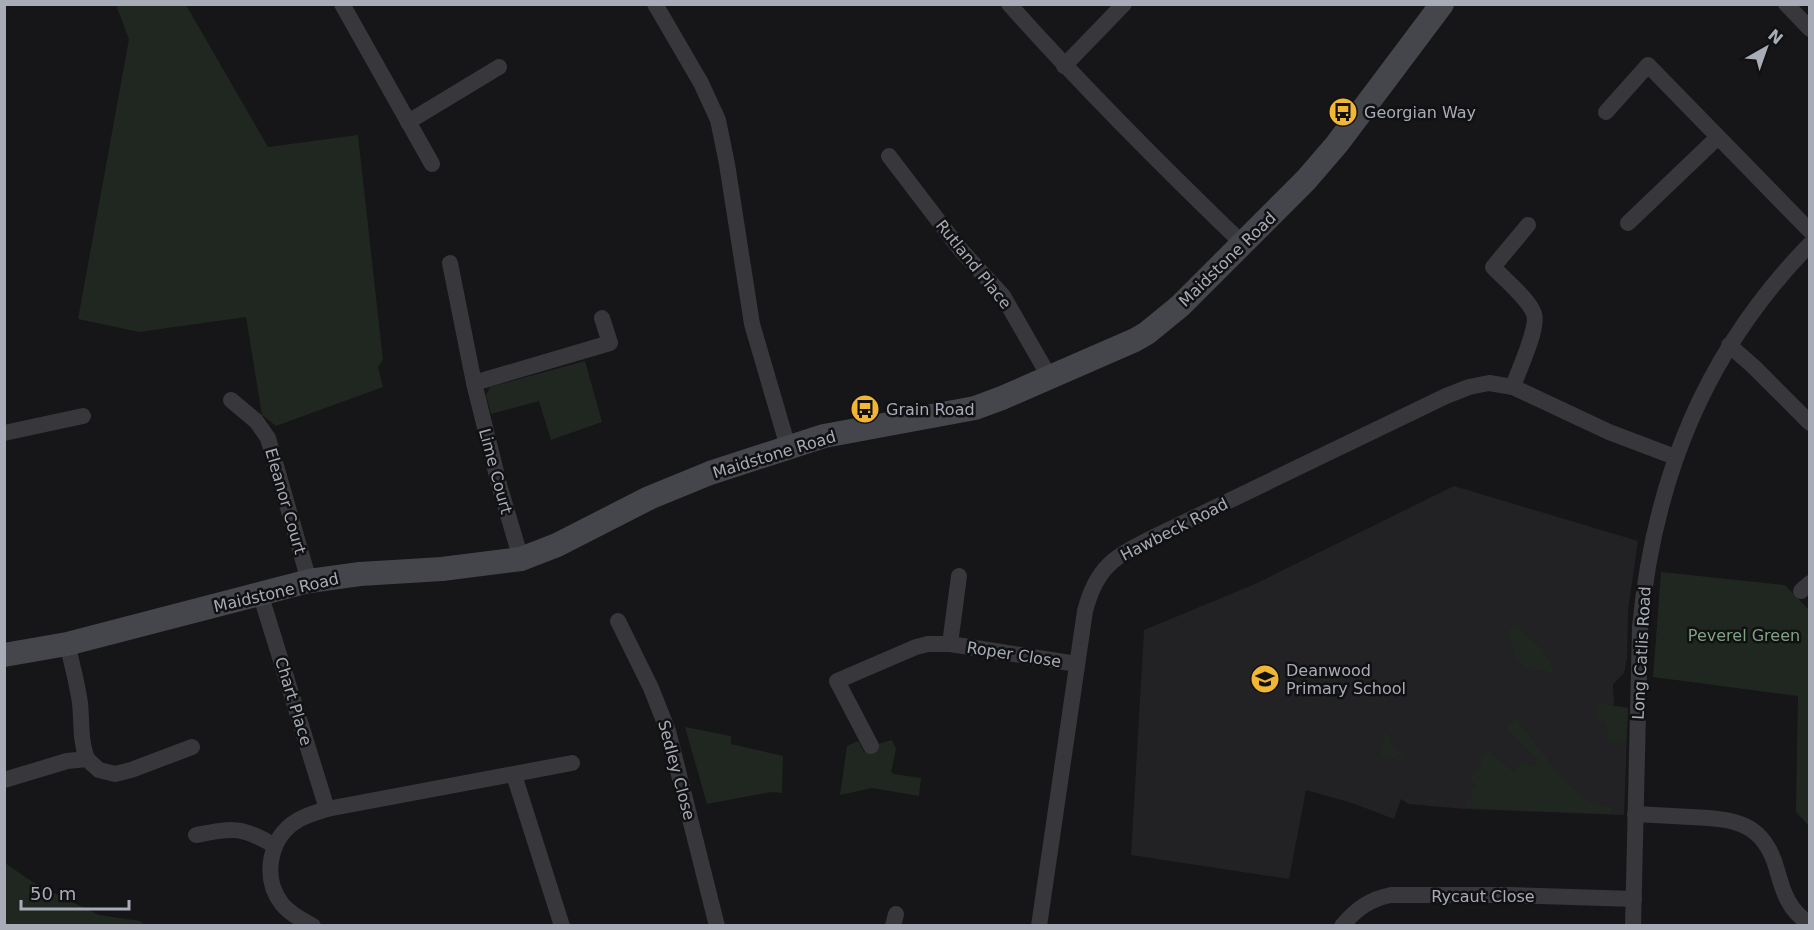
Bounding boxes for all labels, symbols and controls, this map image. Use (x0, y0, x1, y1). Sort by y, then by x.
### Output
north arrow (1736, 18, 1796, 78)
text: N (1764, 25, 1787, 48)
bus stop icon: Georgian Way (1327, 96, 1359, 128)
place label: Georgian Way (1364, 103, 1476, 122)
street label: Maidstone Road (1175, 208, 1280, 311)
street label: Rutland Place (932, 216, 1015, 313)
bus stop icon: Grain Road (849, 393, 881, 425)
place label: Grain Road (886, 400, 975, 419)
street label: Lime Court (475, 426, 516, 516)
street label: Maidstone Road (710, 427, 838, 482)
street label: Eleanor Court (261, 446, 310, 557)
street label: Hawbeck Road (1117, 494, 1231, 565)
street label: Maidstone Road (212, 569, 341, 616)
street label: Long Catlis Road (1629, 586, 1654, 720)
park label: Peverel Green (1688, 626, 1800, 645)
street label: Roper Close (965, 638, 1063, 671)
street label: Chart Place (271, 655, 316, 748)
place label: Deanwood Primary School (1286, 661, 1406, 698)
school or university icon: Deanwood Primary School (1249, 663, 1281, 695)
street label: Sedley Close (654, 718, 699, 822)
scale bar (21, 873, 129, 911)
text: 50 m (30, 883, 76, 904)
street label: Rycaut Close (1431, 887, 1535, 906)

